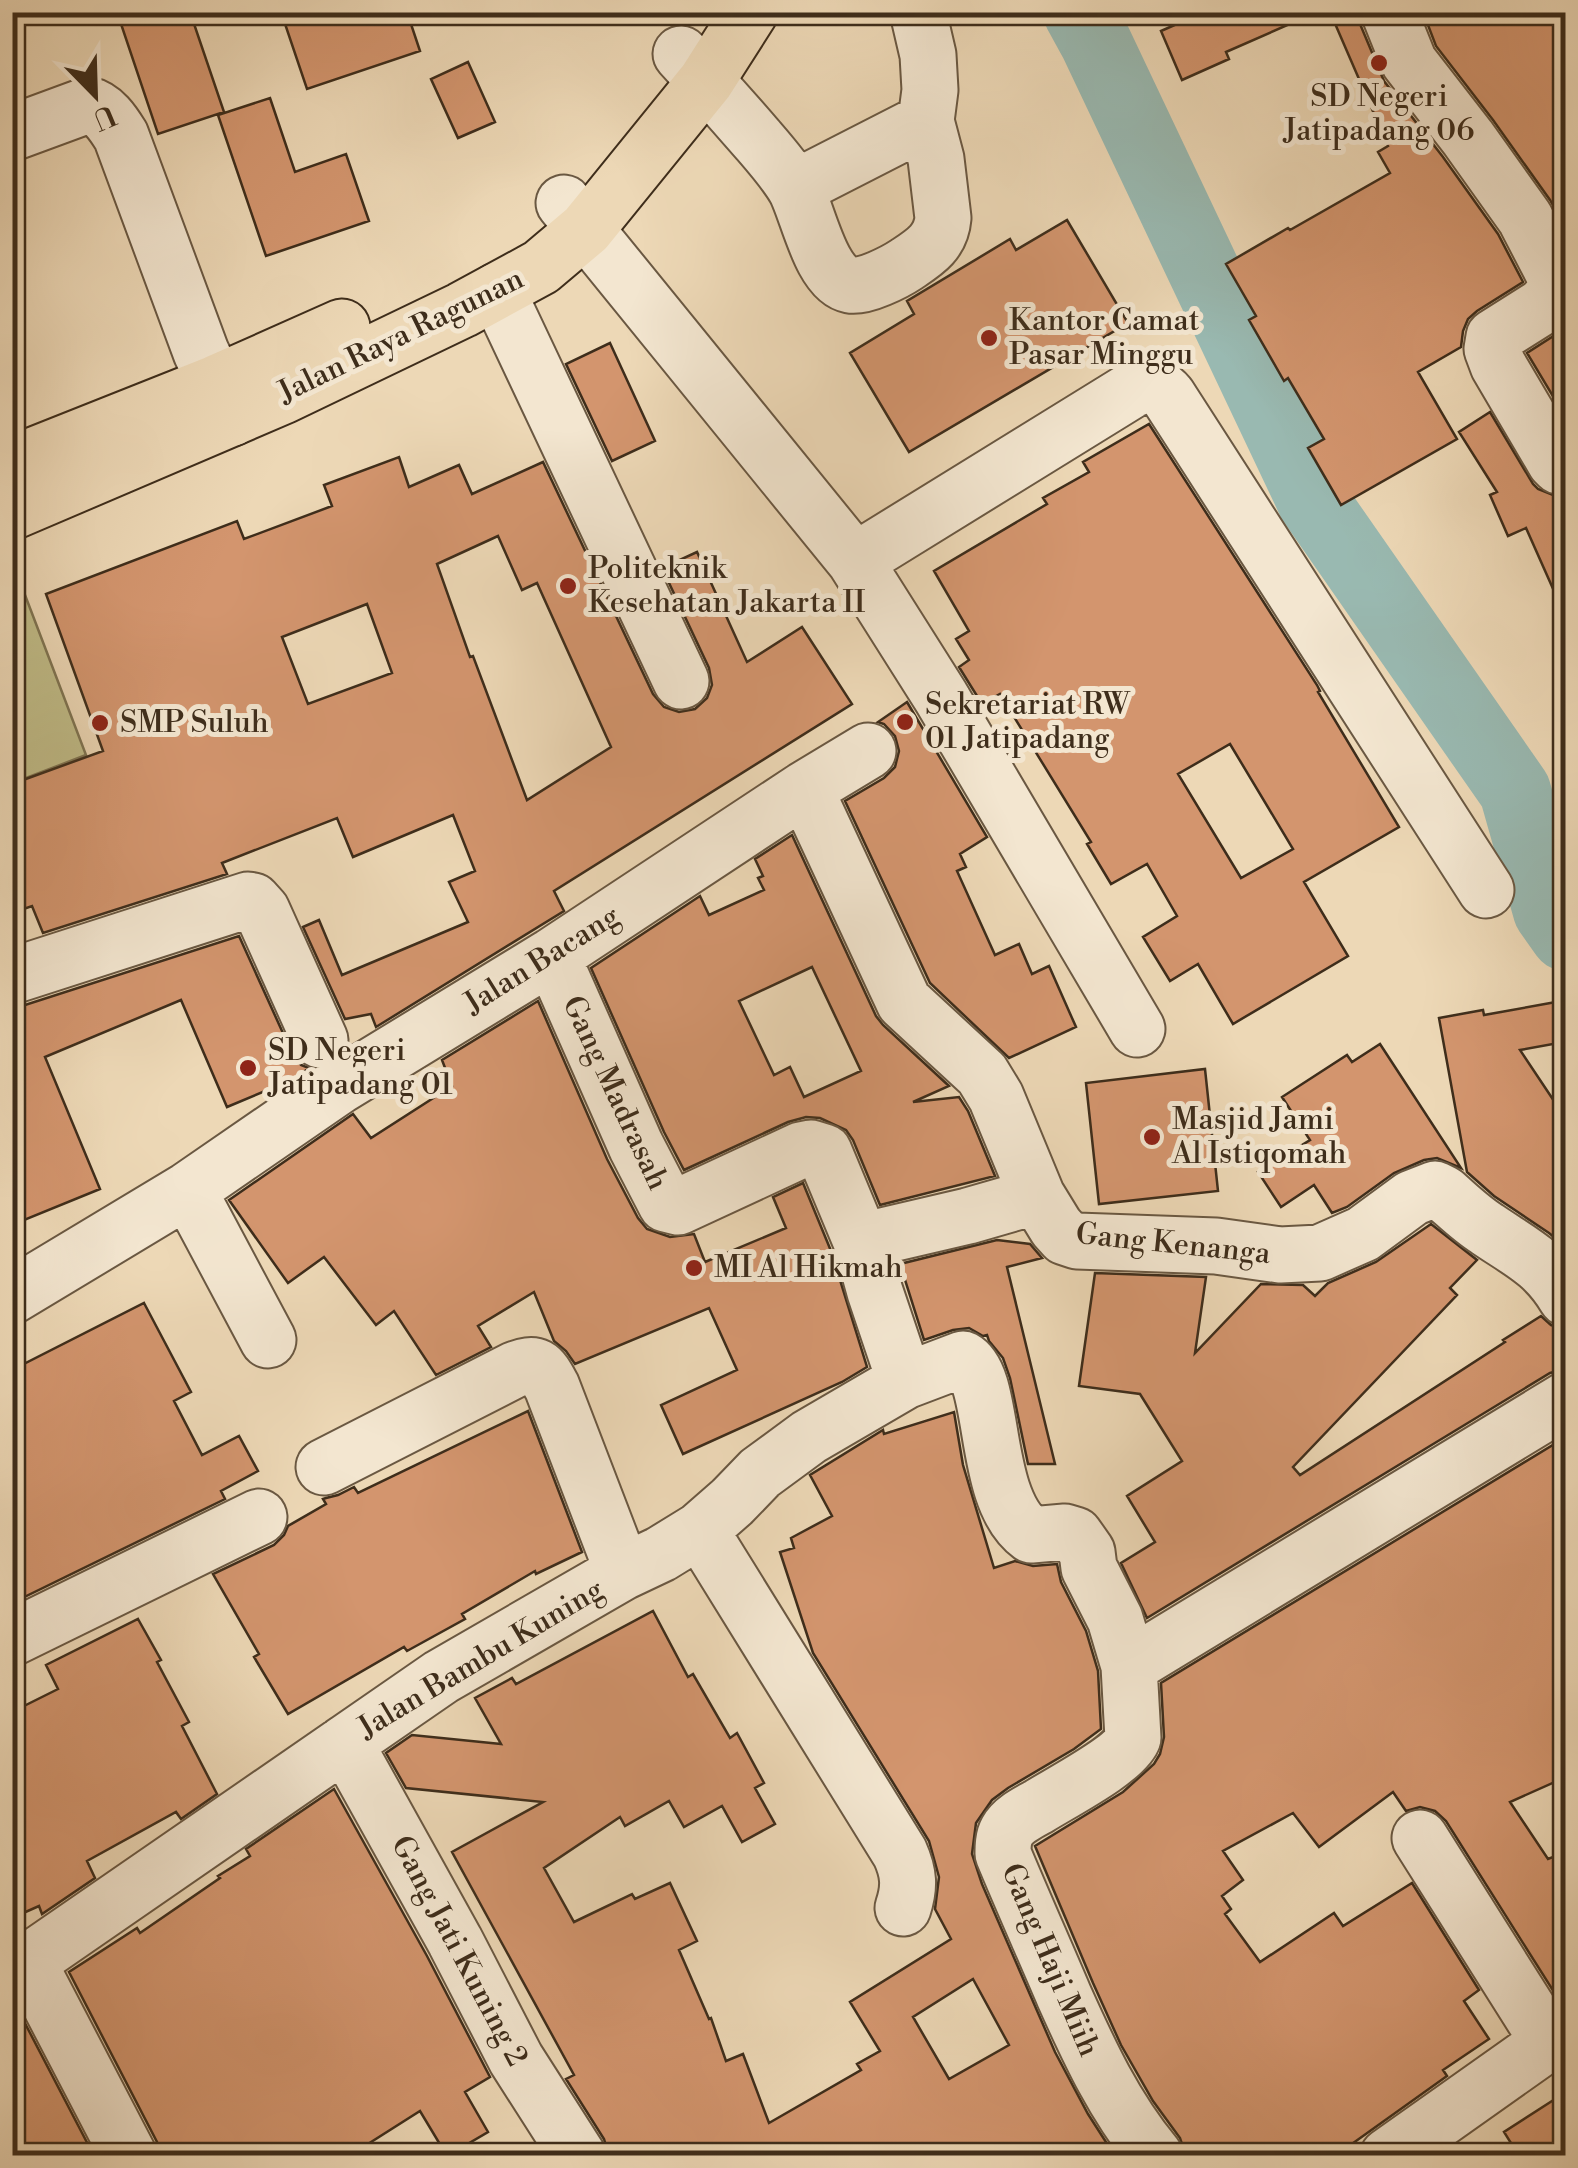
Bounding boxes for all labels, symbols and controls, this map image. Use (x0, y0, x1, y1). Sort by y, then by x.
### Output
north arrow (45, 45, 145, 145)
marker: SD Negeri Jatipadang 06 (1368, 52, 1390, 74)
place label: SD Negeri Jatipadang 06 (1283, 78, 1474, 150)
text: U (87, 96, 121, 137)
street label: Jalan Raya Ragunan (271, 260, 530, 412)
place label: Kantor Camat Pasar Minggu (1009, 302, 1200, 374)
marker: Kantor Camat Pasar Minggu (978, 327, 1000, 349)
place label: Politeknik Kesehatan Jakarta II (588, 550, 866, 622)
marker: Politeknik Kesehatan Jakarta II (557, 575, 579, 597)
place label: Sekretariat RW 01 Jatipadang (925, 686, 1131, 758)
place label: SMP Suluh (120, 704, 269, 742)
marker: Sekretariat RW 01 Jatipadang (894, 711, 916, 733)
marker: SMP Suluh (89, 712, 111, 734)
street label: Jalan Bacang (456, 897, 627, 1023)
street label: Gang Madrasah (553, 990, 677, 1196)
place label: SD Negeri Jatipadang 01 (267, 1032, 453, 1104)
marker: SD Negeri Jatipadang 01 (237, 1057, 259, 1079)
place label: Masjid Jami Al Istiqomah (1171, 1101, 1347, 1173)
marker: Masjid Jami Al Istiqomah (1141, 1126, 1163, 1148)
street label: Gang Kenanga (1074, 1215, 1273, 1273)
place label: MI Al Hikmah (714, 1249, 903, 1287)
marker: MI Al Hikmah (683, 1257, 705, 1279)
street label: Jalan Bambu Kuning (351, 1570, 611, 1748)
street label: Gang Jati Kuning 2 (382, 1829, 536, 2073)
street label: Gang Haji Miih (992, 1858, 1108, 2062)

